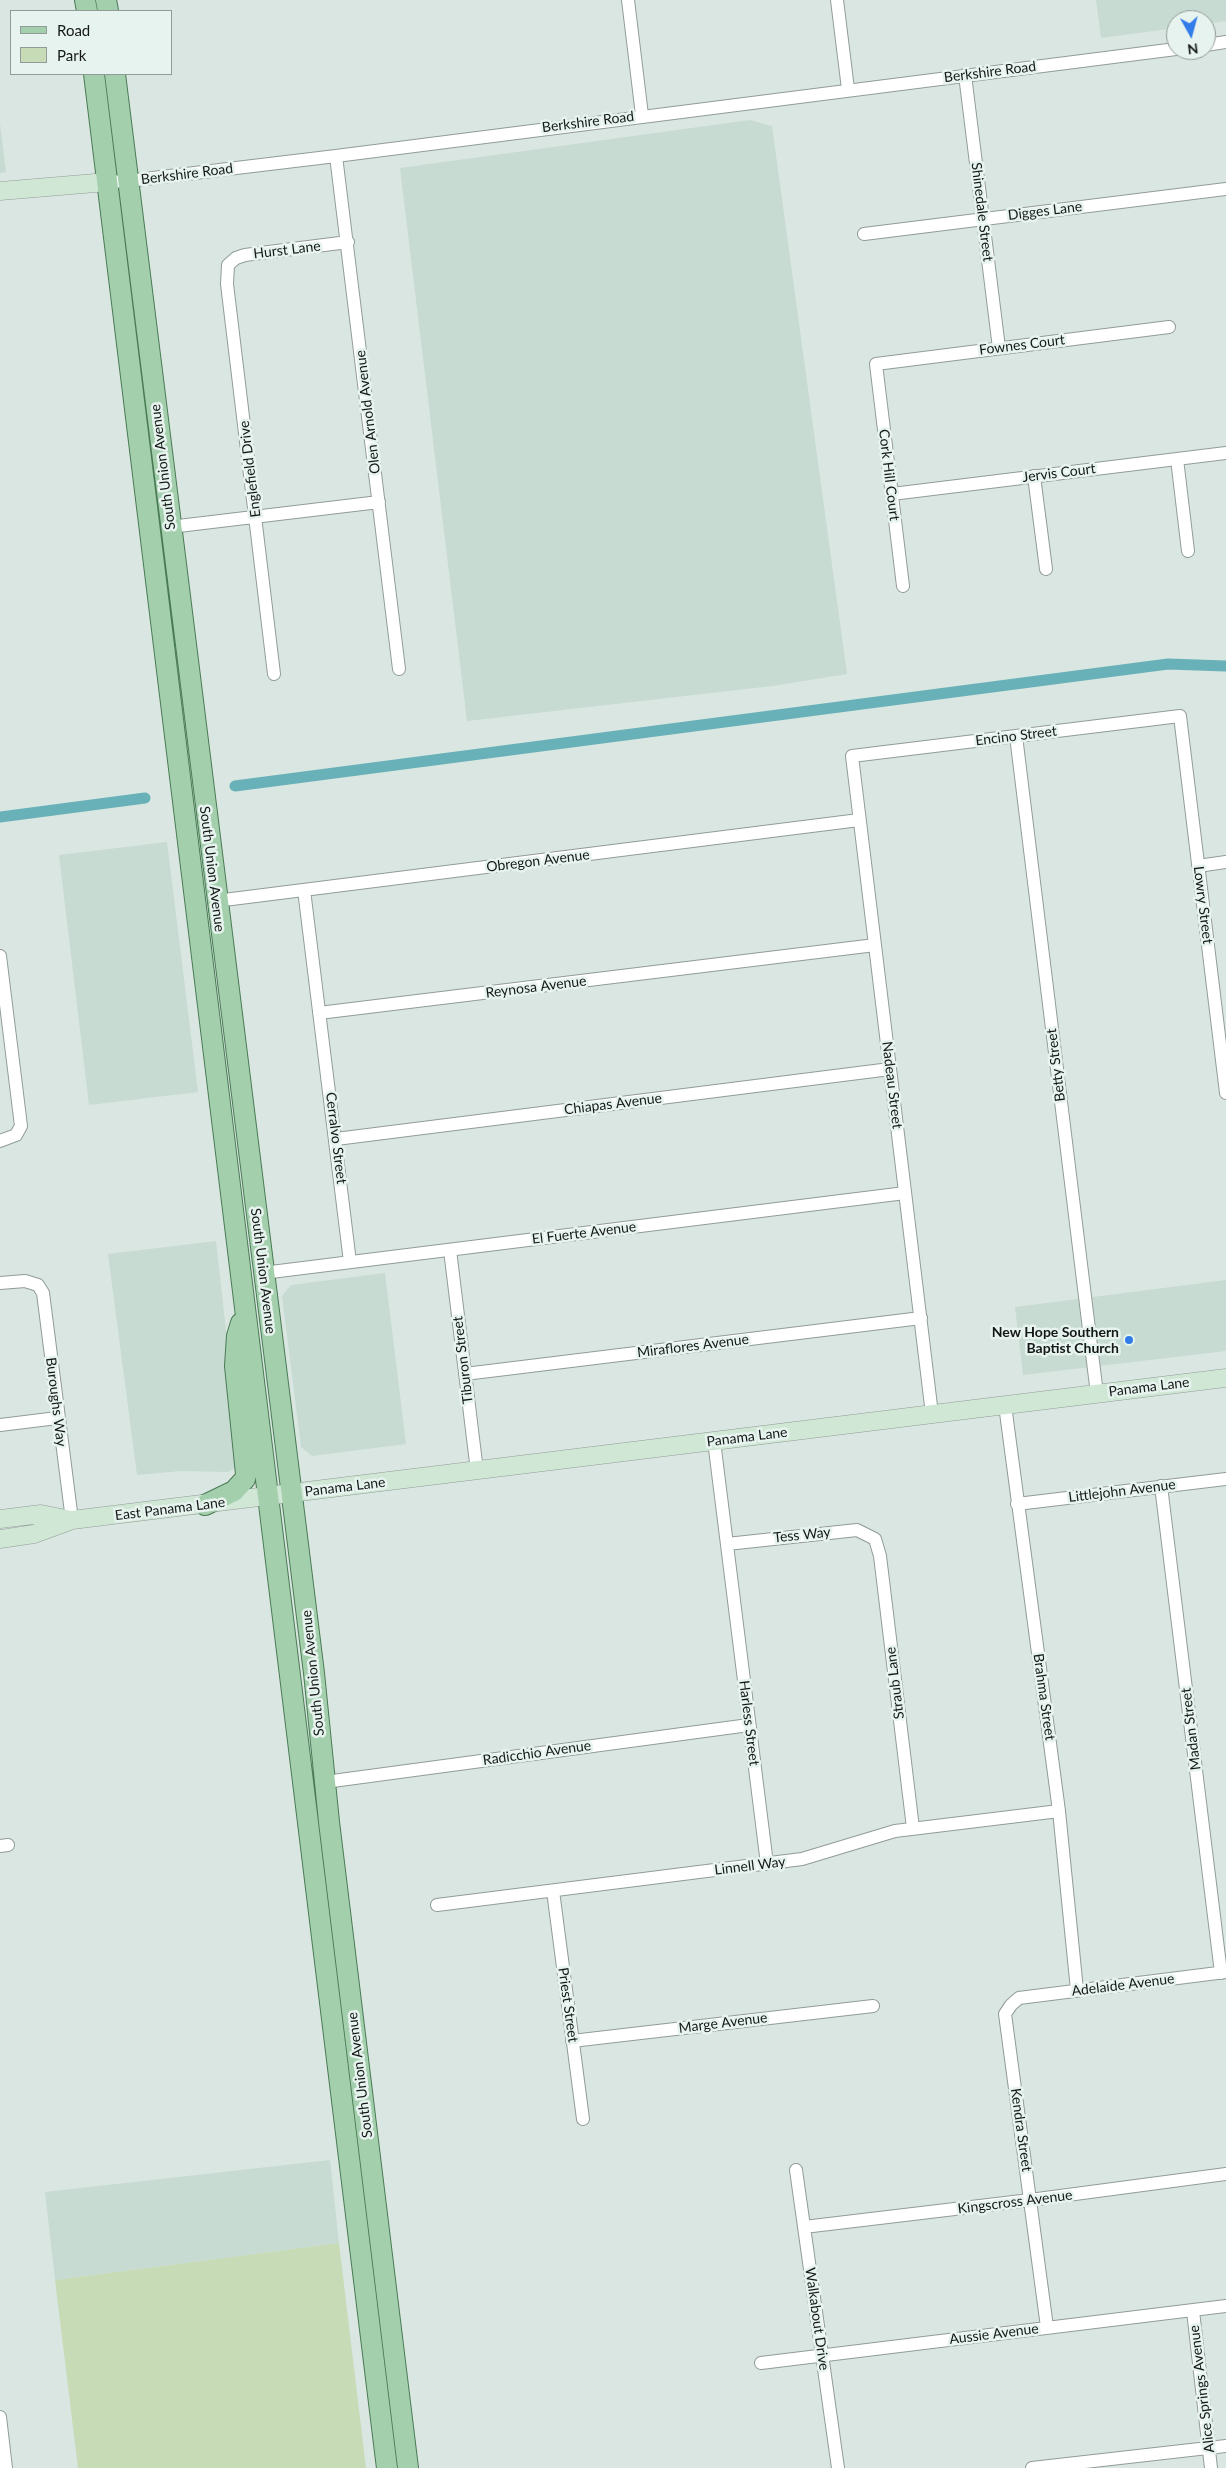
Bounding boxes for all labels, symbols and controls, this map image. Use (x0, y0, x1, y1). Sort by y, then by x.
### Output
legend (10, 10, 172, 75)
north arrow (1166, 10, 1216, 60)
text: Road (57, 21, 90, 39)
text: N (1186, 40, 1199, 58)
text: Park (57, 46, 86, 64)
street label: Berkshire Road (943, 58, 1037, 86)
street label: Berkshire Road (541, 108, 635, 136)
street label: Berkshire Road (140, 160, 234, 188)
street label: Shinedale Street (968, 161, 996, 263)
street label: Digges Lane (1007, 198, 1083, 224)
street label: Hurst Lane (253, 238, 321, 262)
street label: Fownes Court (978, 331, 1066, 359)
street label: Olen Arnold Avenue (352, 349, 384, 475)
street label: South Union Avenue (147, 403, 179, 531)
street label: Englefield Drive (236, 420, 264, 518)
street label: Cork Hill Court (875, 428, 903, 522)
street label: Jervis Court (1022, 460, 1096, 486)
street label: Encino Street (974, 723, 1058, 749)
street label: South Union Avenue (196, 805, 228, 933)
street label: Obregon Avenue (485, 846, 591, 876)
street label: Lowry Street (1190, 865, 1216, 945)
street label: Reynosa Avenue (485, 972, 587, 1002)
street label: Betty Street (1043, 1027, 1069, 1103)
street label: Nadeau Street (878, 1040, 906, 1130)
street label: Chiapas Avenue (563, 1090, 663, 1118)
street label: Cerralvo Street (322, 1091, 350, 1185)
street label: South Union Avenue (247, 1207, 279, 1335)
street label: El Fuerte Avenue (531, 1218, 637, 1248)
street label: Tiburon Street (449, 1315, 477, 1405)
place label: New Hope Southern Baptist Church (992, 1324, 1119, 1356)
street label: Miraflores Avenue (636, 1331, 750, 1361)
marker: New Hope Southern Baptist Church (1123, 1334, 1135, 1346)
street label: Buroughs Way (42, 1356, 70, 1448)
street label: Panama Lane (1108, 1374, 1190, 1400)
street label: Panama Lane (706, 1424, 788, 1450)
street label: Panama Lane (304, 1474, 386, 1500)
street label: Littlejohn Avenue (1068, 1476, 1176, 1506)
street label: East Panama Lane (114, 1494, 226, 1524)
street label: Tess Way (773, 1524, 831, 1546)
street label: South Union Avenue (298, 1609, 328, 1737)
street label: Straub Lane (882, 1646, 908, 1720)
street label: Brahma Street (1030, 1652, 1058, 1742)
street label: Harless Street (735, 1679, 763, 1767)
street label: Madan Street (1178, 1687, 1204, 1771)
street label: Radicchio Avenue (482, 1737, 592, 1769)
street label: Linnell Way (714, 1853, 786, 1879)
street label: Priest Street (554, 1966, 582, 2044)
street label: Adelaide Avenue (1071, 1970, 1175, 2000)
street label: Marge Avenue (678, 2009, 768, 2037)
street label: South Union Avenue (344, 2011, 376, 2139)
street label: Kendra Street (1007, 2087, 1035, 2173)
street label: Kingscross Avenue (957, 2187, 1073, 2217)
street label: Walkabout Drive (801, 2267, 833, 2371)
street label: Aussie Avenue (948, 2320, 1040, 2348)
street label: Alice Springs Avenue (1186, 2324, 1218, 2454)

